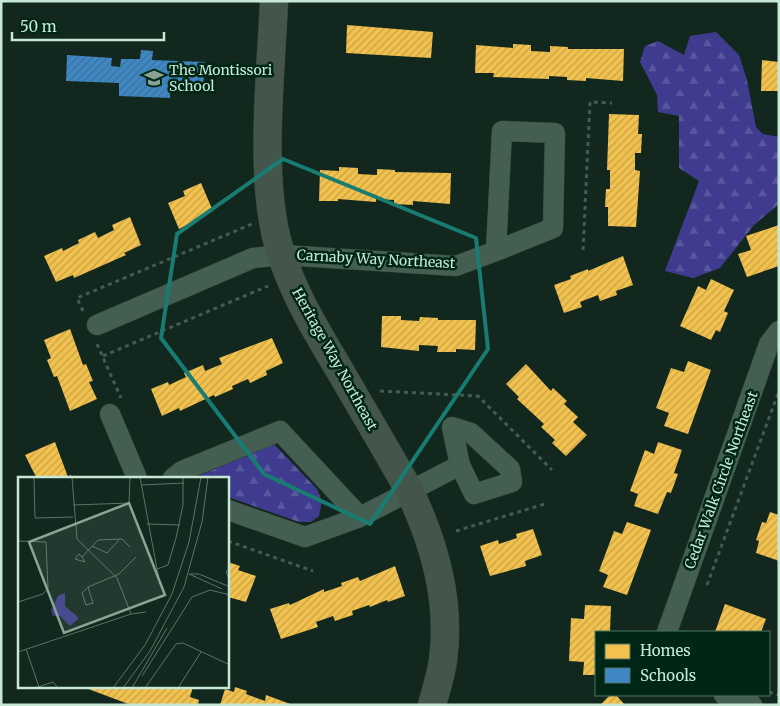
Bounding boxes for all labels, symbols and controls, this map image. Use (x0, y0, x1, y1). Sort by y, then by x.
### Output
scale bar (12, 10, 165, 42)
text: 50 m (20, 17, 57, 36)
place label: The Montissori School (169, 61, 273, 95)
school or university icon: The Montissori School (143, 67, 165, 89)
street label: Carnaby Way Northeast (296, 246, 456, 272)
street label: Heritage Way Northeast (288, 285, 382, 434)
street label: Cedar Walk Circle Northeast (680, 388, 762, 571)
inset map (18, 477, 229, 688)
legend (595, 631, 770, 696)
text: Homes (640, 641, 691, 660)
text: Schools (640, 666, 696, 685)

